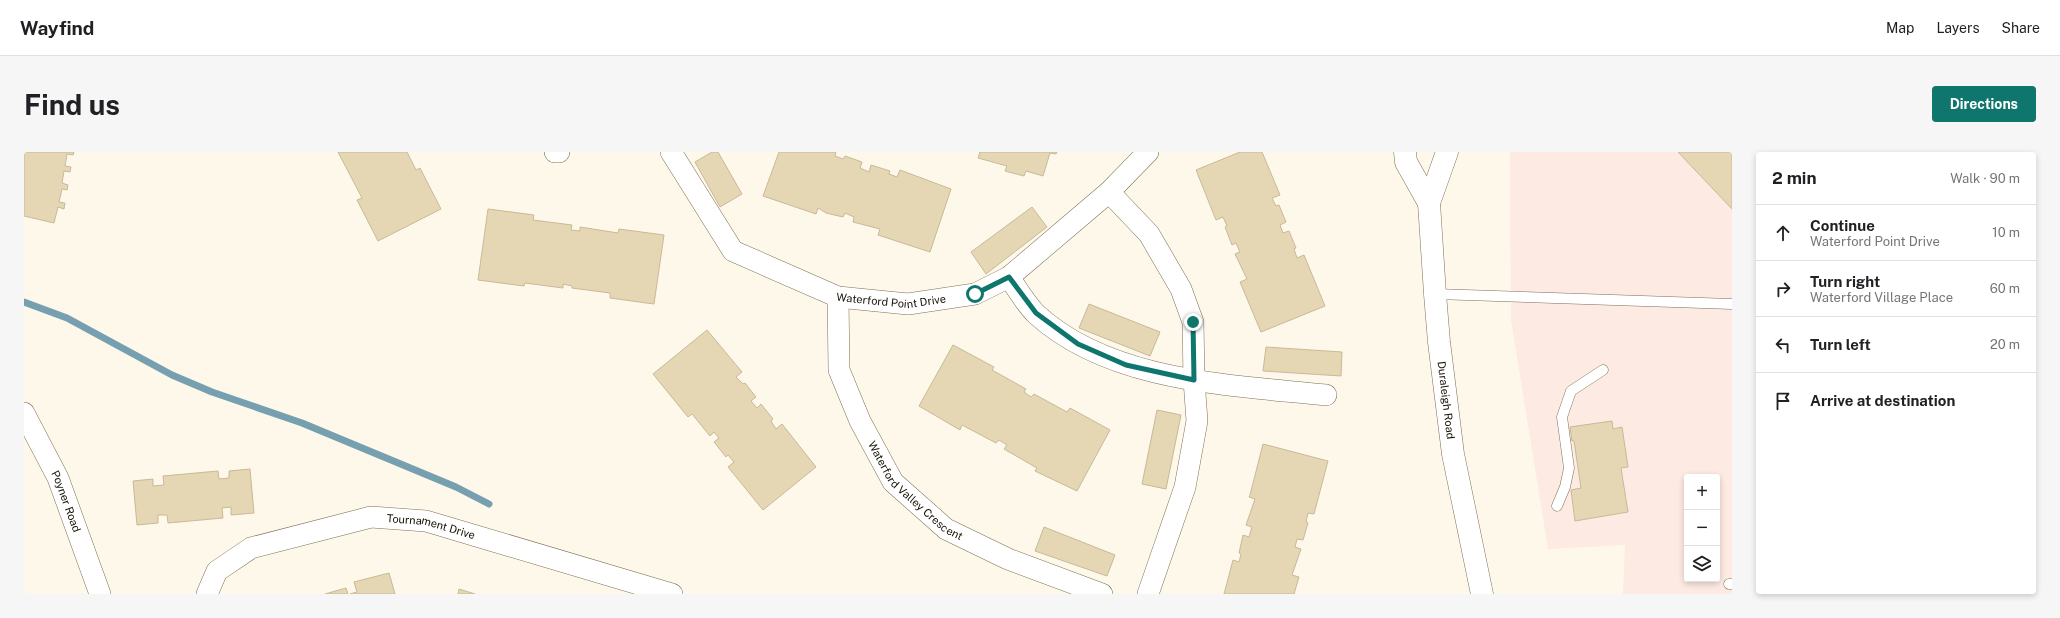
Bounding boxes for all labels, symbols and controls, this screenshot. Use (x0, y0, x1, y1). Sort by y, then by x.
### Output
text: Wayfind (20, 17, 94, 39)
text: Map (1886, 20, 1914, 36)
text: Layers (1936, 20, 1980, 36)
text: Share (2002, 20, 2040, 36)
button: Directions (1932, 86, 2036, 122)
text: Find us (24, 88, 120, 121)
text: 2 min (1772, 168, 1817, 188)
text: Walk · 90 m (1950, 171, 2020, 186)
text: Continue (1810, 217, 1875, 234)
icon: ahead (1772, 222, 1794, 244)
text: 10 m (1992, 225, 2020, 240)
text: Waterford Point Drive (1810, 234, 1940, 249)
text: Turn right (1810, 273, 1880, 290)
icon: right (1772, 278, 1794, 300)
text: 60 m (1990, 281, 2020, 296)
route start (966, 285, 984, 303)
text: Waterford Village Place (1810, 290, 1953, 305)
street label: Waterford Point Drive (836, 291, 947, 310)
route end (1184, 313, 1202, 331)
icon: left (1772, 334, 1794, 356)
text: Turn left (1810, 336, 1871, 353)
text: 20 m (1990, 337, 2020, 352)
street label: Duraleigh Road (1435, 361, 1457, 440)
icon: arrive (1772, 390, 1794, 412)
text: Arrive at destination (1810, 392, 1955, 409)
street label: Waterford Valley Crescent (866, 439, 965, 542)
street label: Poyner Road (49, 468, 83, 534)
map controls (1684, 474, 1720, 582)
button: + (1684, 474, 1720, 510)
button: − (1684, 510, 1720, 546)
street label: Tournament Drive (386, 512, 477, 541)
button: layers (1684, 546, 1720, 582)

